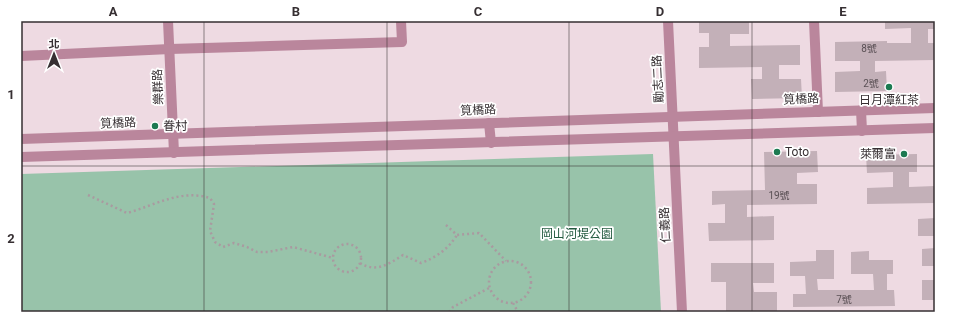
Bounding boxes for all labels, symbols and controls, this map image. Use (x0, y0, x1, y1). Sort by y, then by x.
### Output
text: A (109, 4, 118, 19)
text: B (292, 4, 300, 19)
text: C (474, 4, 483, 19)
text: D (656, 4, 664, 19)
text: E (839, 4, 847, 19)
north arrow (34, 34, 74, 74)
text: 北 (49, 38, 60, 51)
house number: 8號 (861, 43, 877, 54)
street label: 勵志二路 (650, 55, 666, 103)
street label: 樂群路 (150, 69, 166, 105)
house number: 2號 (863, 78, 879, 89)
marker: 日月潭紅茶 (884, 82, 894, 92)
text: 1 (7, 87, 15, 102)
street label: 筧橋路 (783, 91, 819, 107)
place label: 日月潭紅茶 (859, 93, 919, 107)
street label: 筧橋路 (460, 102, 496, 118)
street label: 筧橋路 (100, 115, 136, 131)
place label: 眷村 (163, 119, 188, 133)
marker: 眷村 (150, 121, 160, 131)
place label: Toto (785, 145, 809, 159)
marker: Toto (772, 147, 782, 157)
place label: 萊爾富 (860, 147, 896, 161)
marker: 萊爾富 (899, 149, 909, 159)
house number: 19號 (768, 190, 790, 201)
street label: 仁義路 (657, 207, 673, 243)
park label: 岡山河堤公園 (541, 227, 613, 241)
text: 2 (7, 231, 15, 246)
house number: 7號 (836, 294, 852, 305)

